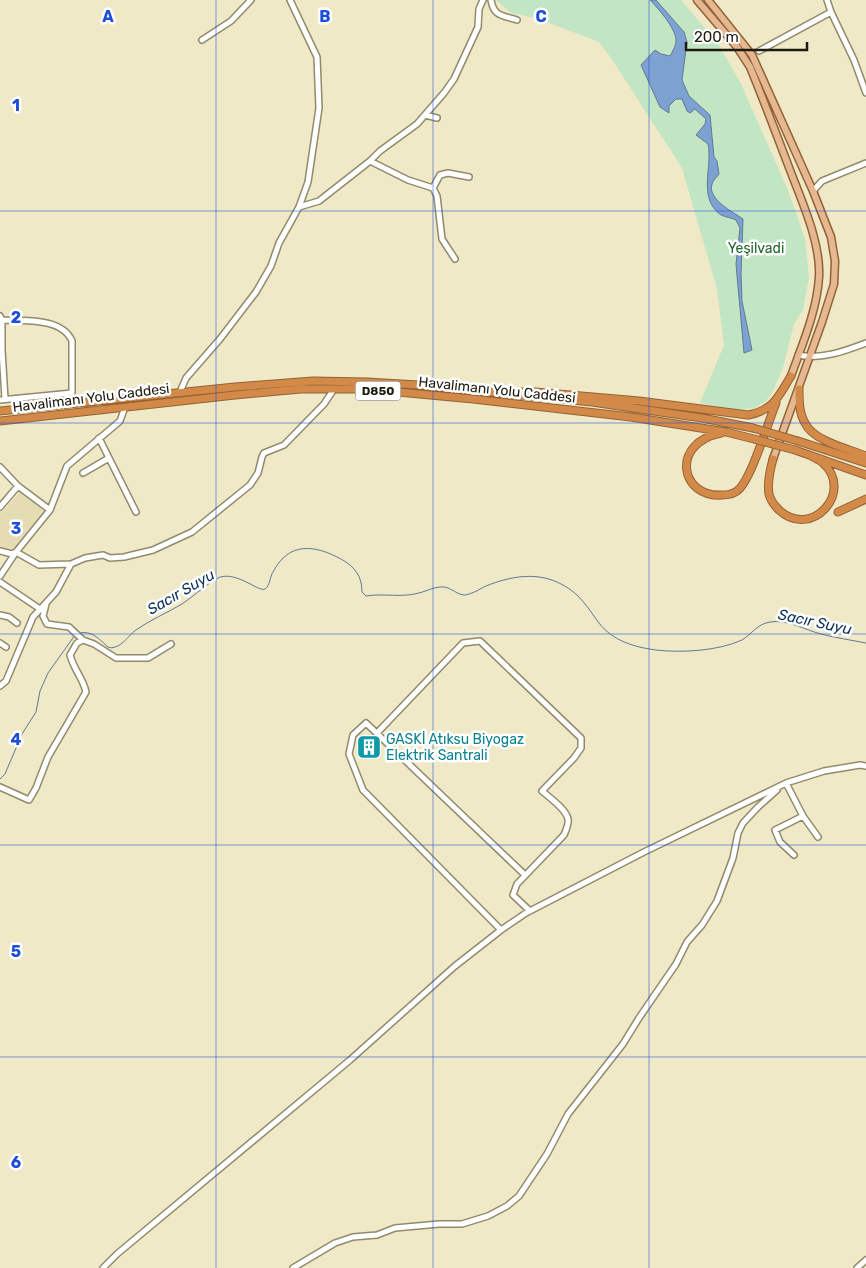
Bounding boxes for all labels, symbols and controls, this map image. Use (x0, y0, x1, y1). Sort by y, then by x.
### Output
text: A (102, 7, 114, 26)
text: B (319, 7, 331, 26)
text: C (535, 7, 547, 26)
scale bar (686, 20, 807, 52)
text: 200 m (694, 28, 739, 46)
text: 1 (12, 96, 20, 115)
park label: Yeşilvadi (728, 240, 784, 257)
text: 2 (11, 308, 21, 327)
street label: Havalimanı Yolu Caddesi (418, 373, 576, 407)
street label: Havalimanı Yolu Caddesi (12, 380, 170, 416)
road number: D850 (356, 382, 400, 401)
text: 3 (11, 519, 21, 538)
water label: Sacır Suyu (144, 565, 218, 619)
water label: Sacır Suyu (777, 605, 853, 639)
text: 4 (11, 730, 22, 749)
place label: GASKİ Atıksu Biyogaz Elektrik Santrali (386, 731, 524, 764)
building icon: GASKİ Atıksu Biyogaz Elektrik Santrali (356, 734, 382, 760)
text: 5 (11, 942, 21, 961)
text: 6 (11, 1153, 21, 1172)

